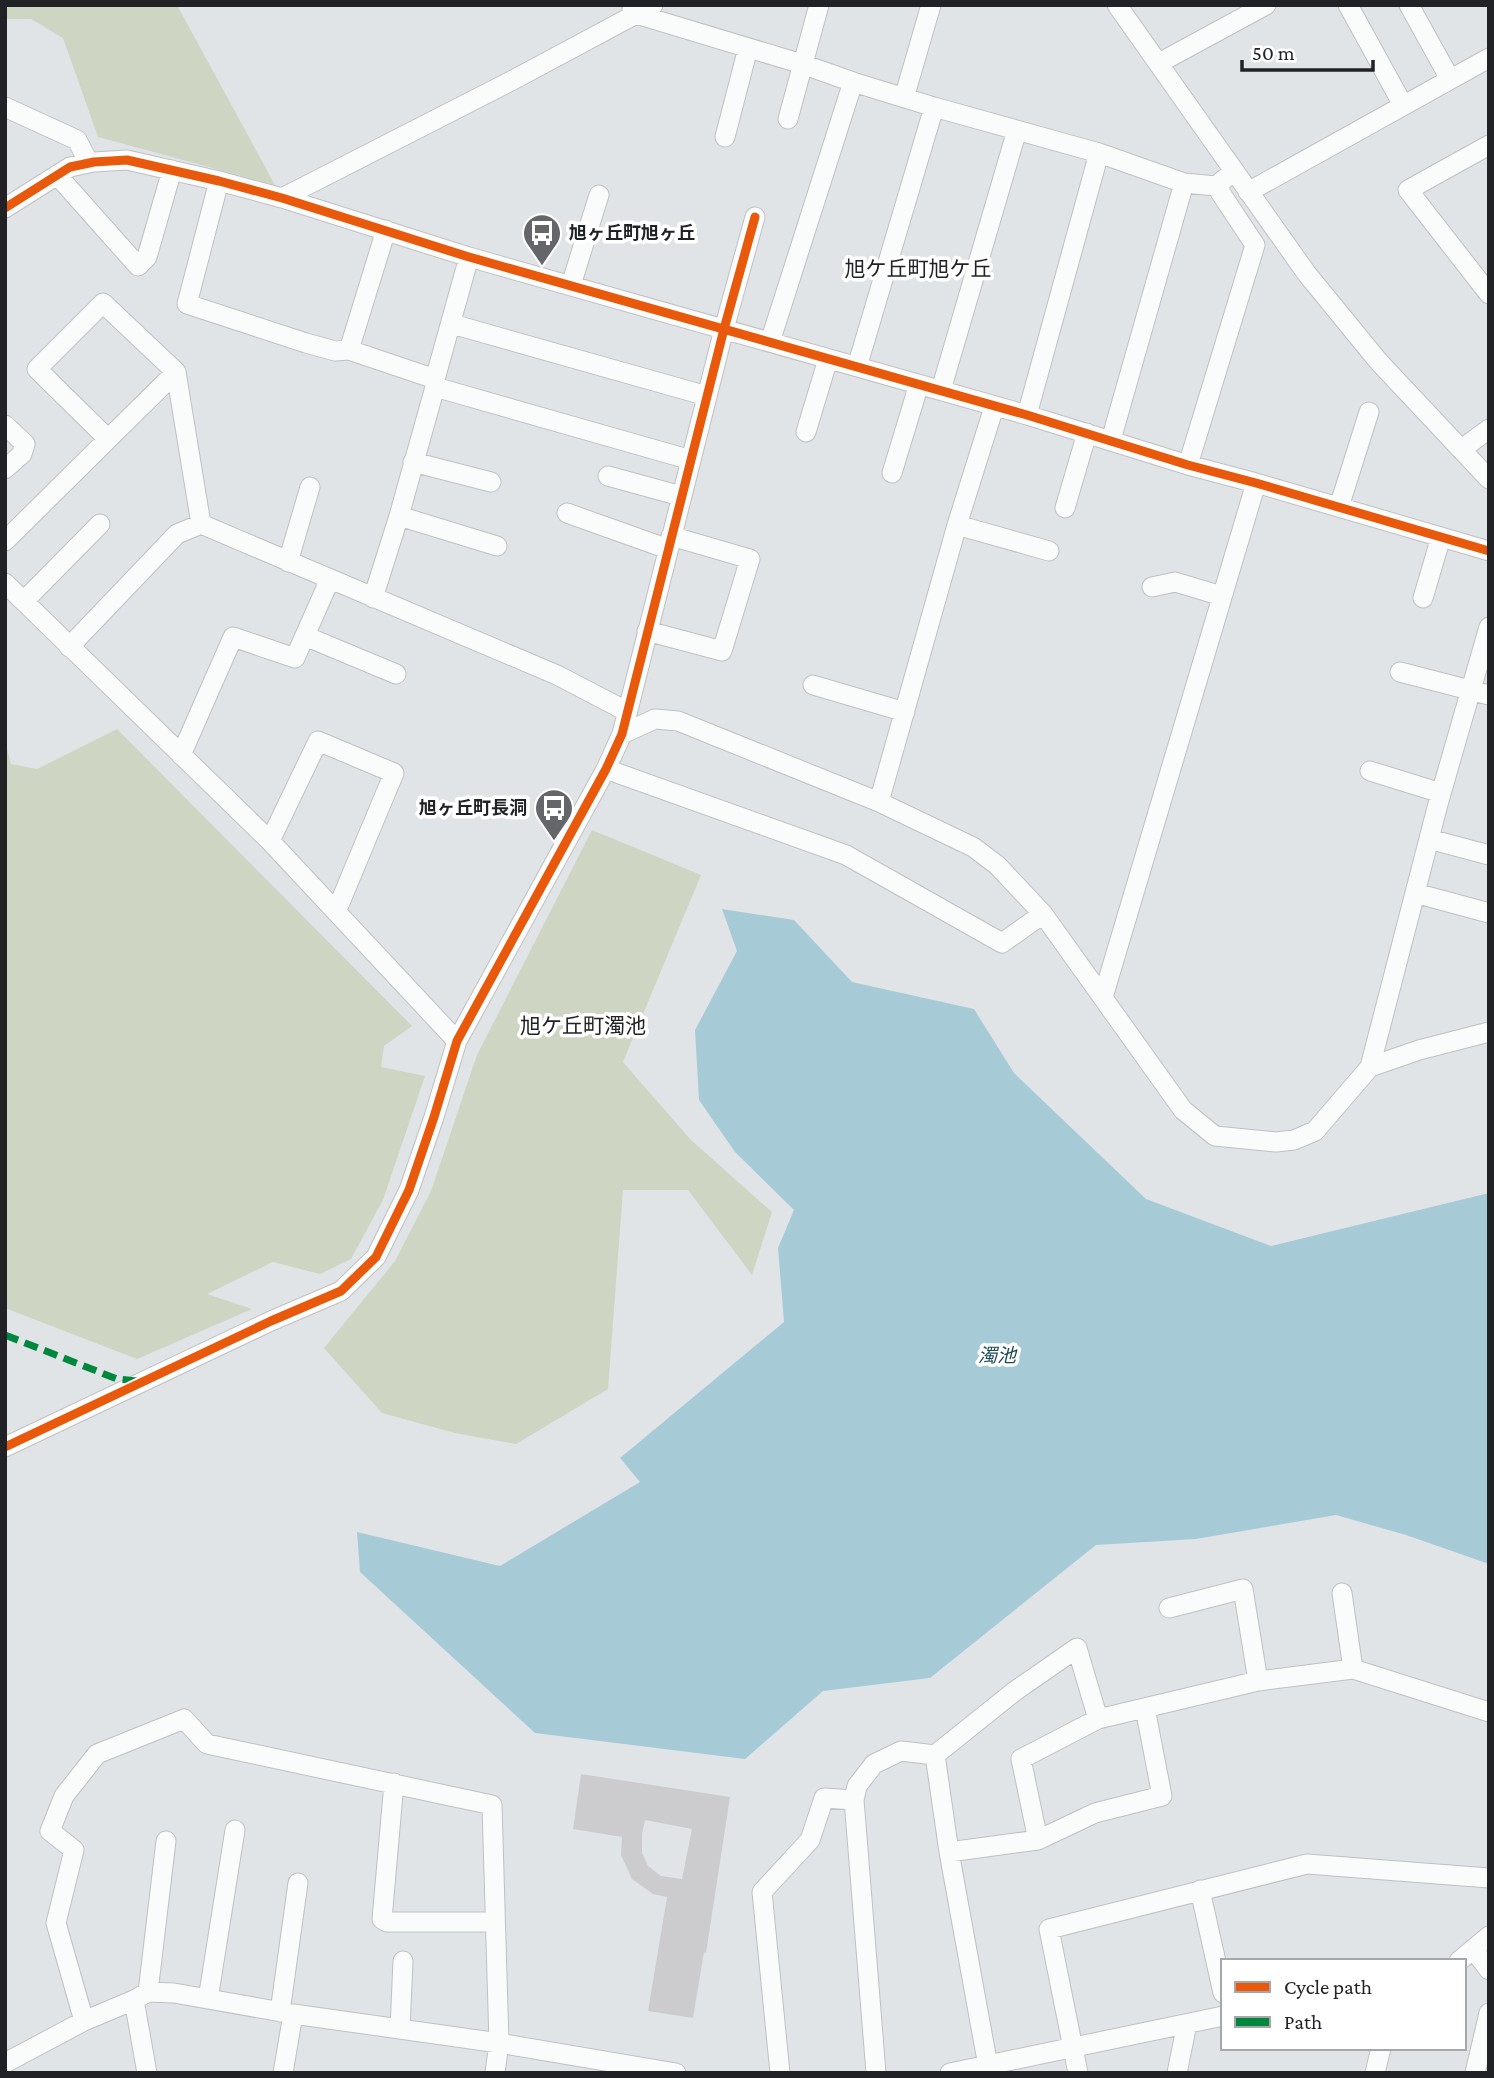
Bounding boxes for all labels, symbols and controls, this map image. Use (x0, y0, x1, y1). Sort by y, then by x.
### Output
scale bar (1242, 28, 1373, 72)
text: 50 m (1252, 41, 1295, 65)
bus stop icon: 旭ヶ丘町旭ヶ丘 (521, 212, 563, 267)
place label: 旭ヶ丘町旭ヶ丘 (569, 223, 695, 243)
district label: 旭ケ丘町旭ケ丘 (845, 257, 992, 281)
bus stop icon: 旭ヶ丘町長洞 (533, 787, 575, 842)
place label: 旭ヶ丘町長洞 (419, 798, 527, 818)
district label: 旭ケ丘町濁池 (520, 1014, 646, 1038)
water label: 濁池 (978, 1345, 1018, 1366)
legend (1221, 1959, 1466, 2050)
text: Cycle path (1284, 1975, 1372, 1999)
text: Path (1284, 2010, 1322, 2034)

